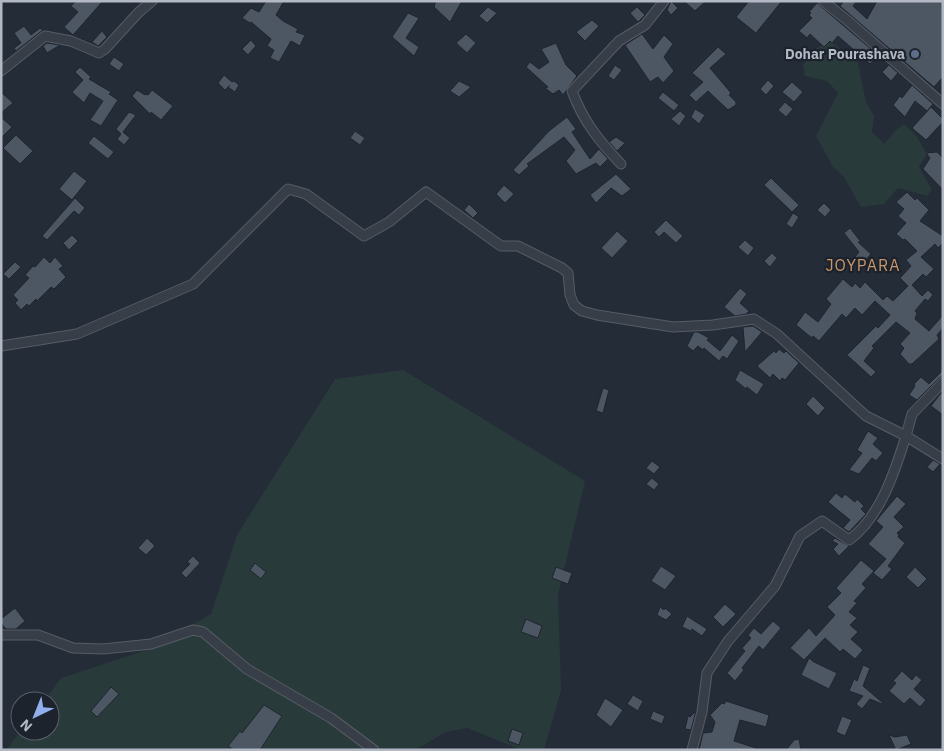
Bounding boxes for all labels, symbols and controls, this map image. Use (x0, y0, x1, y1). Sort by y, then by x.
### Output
place label: Dohar Pourashava (785, 45, 905, 63)
marker: Dohar Pourashava (909, 48, 921, 60)
district label: JOYPARA (825, 255, 901, 275)
north arrow (10, 691, 60, 741)
text: N (16, 715, 36, 736)

